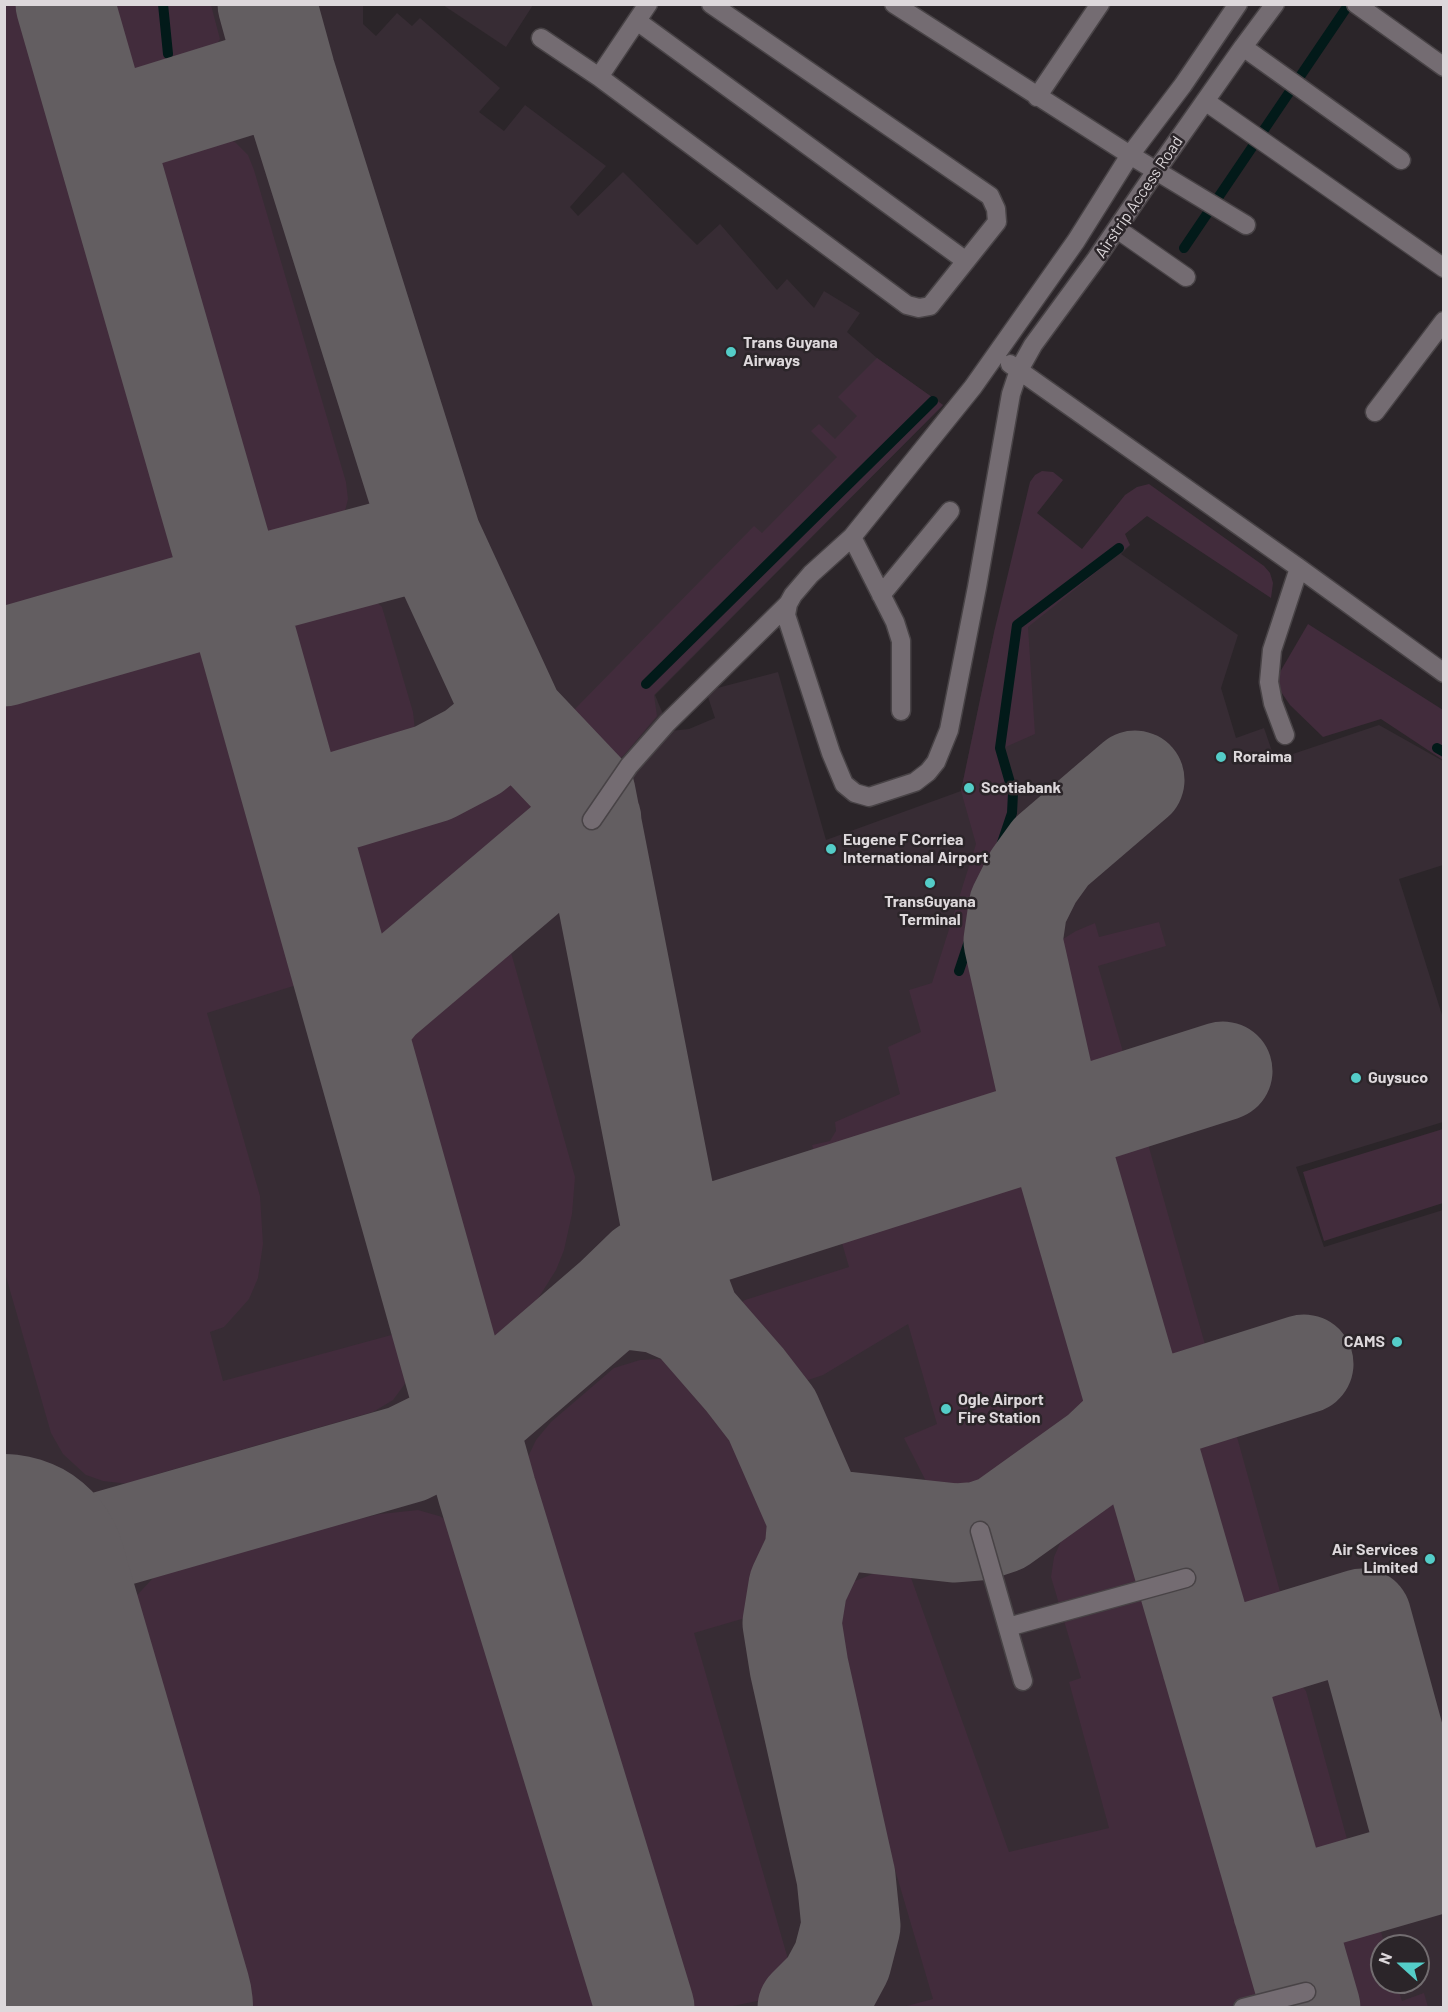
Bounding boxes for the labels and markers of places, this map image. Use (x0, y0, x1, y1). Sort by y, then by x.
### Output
place label: Trans Guyana Airways (743, 333, 838, 371)
marker: Trans Guyana Airways (724, 345, 738, 359)
place label: Roraima (1233, 747, 1292, 767)
marker: Roraima (1214, 750, 1228, 764)
place label: Scotiabank (981, 778, 1061, 798)
marker: Scotiabank (962, 781, 976, 795)
place label: Eugene F Corriea International Airport (843, 830, 988, 868)
marker: Eugene F Corriea International Airport (824, 842, 838, 856)
marker: TransGuyana Terminal (923, 876, 937, 890)
place label: TransGuyana Terminal (884, 892, 976, 930)
place label: Guysuco (1368, 1068, 1428, 1088)
marker: Guysuco (1349, 1071, 1363, 1085)
place label: CAMS (1344, 1332, 1385, 1352)
marker: CAMS (1390, 1335, 1404, 1349)
place label: Ogle Airport Fire Station (958, 1390, 1044, 1428)
marker: Ogle Airport Fire Station (939, 1402, 953, 1416)
place label: Air Services Limited (1332, 1540, 1418, 1578)
marker: Air Services Limited (1423, 1552, 1437, 1566)

